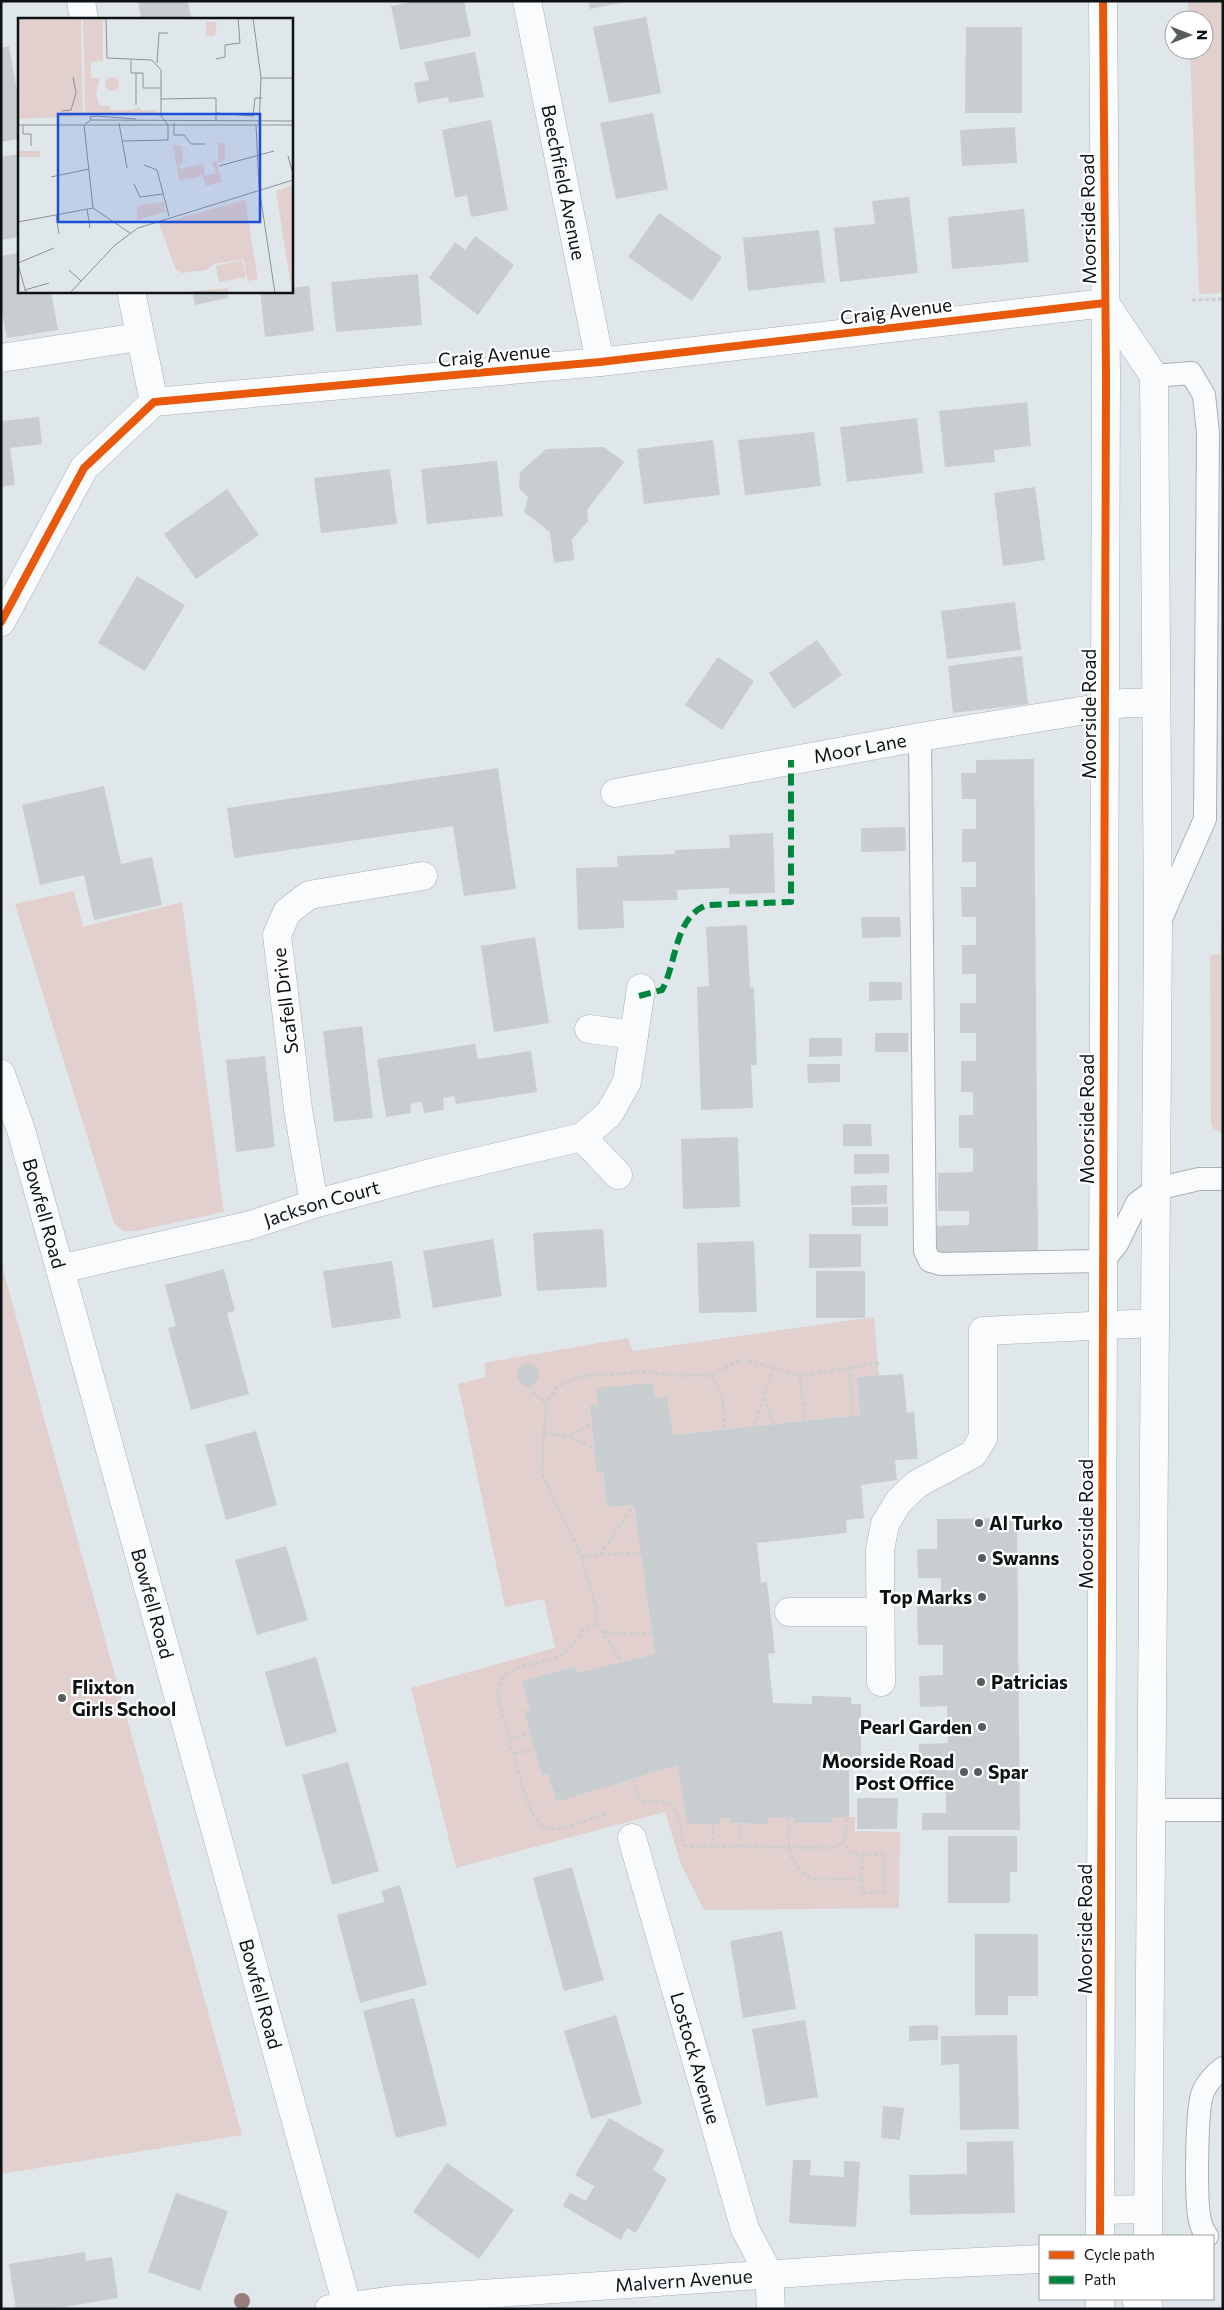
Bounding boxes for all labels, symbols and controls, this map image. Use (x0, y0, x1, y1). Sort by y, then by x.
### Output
north arrow (1164, 10, 1214, 60)
inset map (18, 18, 292, 292)
text: N (1194, 30, 1211, 40)
street label: Beechfield Avenue (537, 103, 591, 262)
street label: Moorside Road (1075, 153, 1100, 285)
street label: Craig Avenue (839, 292, 953, 329)
street label: Craig Avenue (437, 338, 551, 371)
street label: Moorside Road (1077, 649, 1100, 779)
street label: Moor Lane (812, 728, 908, 767)
street label: Scafell Drive (267, 947, 302, 1055)
street label: Moorside Road (1075, 1054, 1098, 1184)
street label: Bowfell Road (18, 1156, 71, 1271)
street label: Jackson Court (260, 1175, 382, 1231)
street label: Moorside Road (1074, 1459, 1097, 1589)
place label: Al Turko (989, 1511, 1063, 1534)
marker: Al Turko (973, 1517, 985, 1529)
street label: Bowfell Road (127, 1546, 179, 1661)
place label: Swanns (992, 1546, 1059, 1569)
marker: Swanns (976, 1552, 988, 1564)
place label: Top Marks (879, 1585, 972, 1608)
marker: Top Marks (976, 1591, 988, 1603)
place label: Patricias (991, 1670, 1068, 1693)
place label: Flixton Girls School (72, 1675, 176, 1720)
marker: Patricias (975, 1676, 987, 1688)
marker: Flixton Girls School (56, 1692, 68, 1704)
place label: Pearl Garden (860, 1715, 972, 1738)
marker: Pearl Garden (976, 1721, 988, 1733)
place label: Moorside Road Post Office (822, 1749, 954, 1794)
place label: Spar (988, 1760, 1029, 1783)
marker: Moorside Road Post Office (958, 1766, 970, 1778)
marker: Spar (972, 1766, 984, 1778)
street label: Moorside Road (1073, 1864, 1096, 1994)
street label: Bowfell Road (235, 1936, 287, 2051)
street label: Lostock Avenue (666, 1989, 726, 2127)
legend (1039, 2235, 1214, 2300)
text: Cycle path (1084, 2245, 1155, 2263)
street label: Malvern Avenue (614, 2264, 753, 2296)
text: Path (1084, 2270, 1116, 2288)

